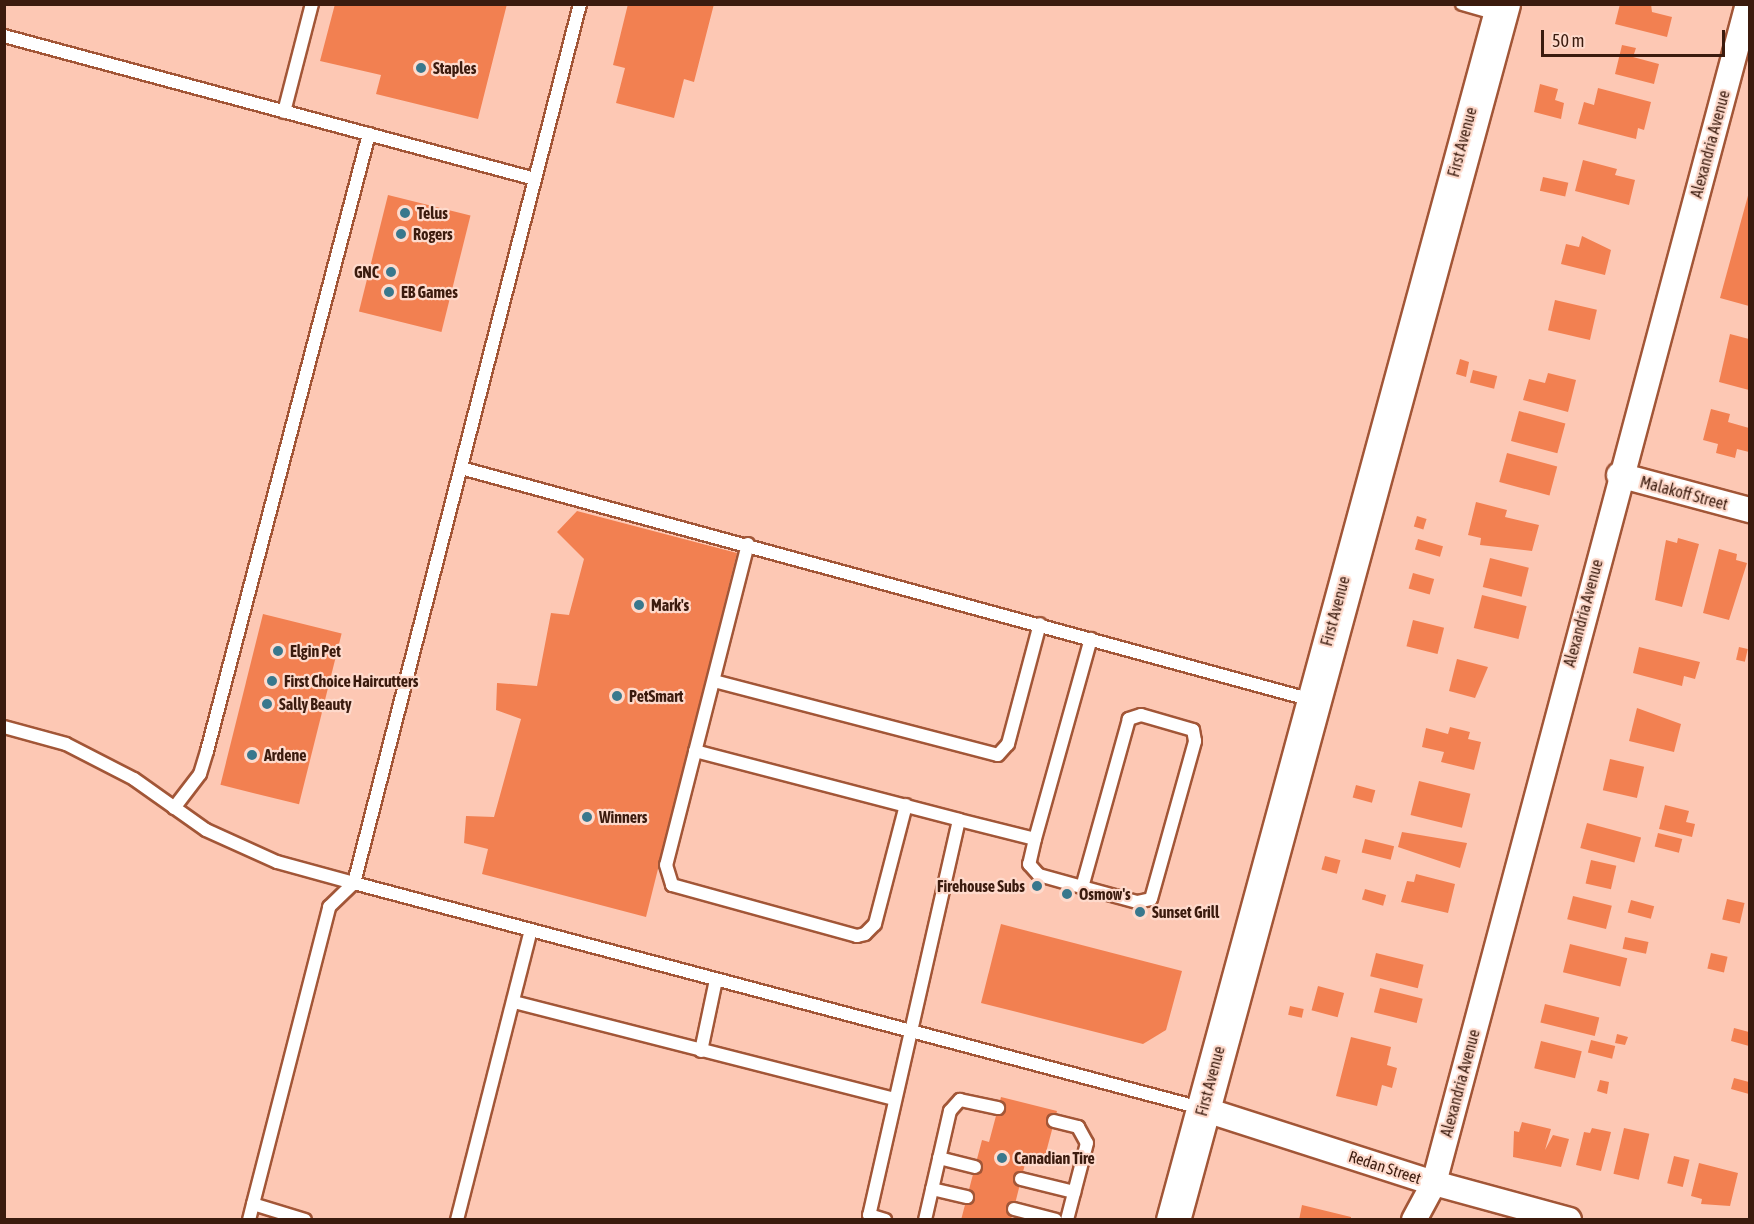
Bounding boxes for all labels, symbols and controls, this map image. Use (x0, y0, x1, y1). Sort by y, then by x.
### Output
scale bar (1544, 18, 1728, 56)
text: 50 m (1552, 30, 1584, 51)
place label: Staples (433, 58, 476, 78)
marker: Staples (414, 61, 428, 75)
street label: Alexandria Avenue (1686, 88, 1734, 200)
street label: First Avenue (1443, 105, 1481, 179)
place label: Telus (417, 203, 448, 223)
marker: Telus (398, 206, 412, 220)
place label: Rogers (413, 224, 453, 244)
marker: Rogers (394, 227, 408, 241)
place label: GNC (354, 262, 379, 282)
marker: GNC (384, 265, 398, 279)
place label: EB Games (401, 282, 458, 302)
marker: EB Games (382, 285, 396, 299)
street label: Malakoff Street (1638, 472, 1730, 514)
street label: Alexandria Avenue (1559, 557, 1607, 669)
street label: First Avenue (1316, 574, 1354, 648)
place label: Mark's (651, 595, 689, 615)
marker: Mark's (632, 598, 646, 612)
place label: Elgin Pet (290, 641, 341, 661)
marker: Elgin Pet (271, 644, 285, 658)
place label: First Choice Haircutters (284, 671, 418, 691)
marker: First Choice Haircutters (265, 674, 279, 688)
place label: PetSmart (629, 686, 683, 706)
marker: PetSmart (610, 689, 624, 703)
place label: Sally Beauty (279, 694, 351, 714)
marker: Sally Beauty (260, 697, 274, 711)
place label: Ardene (264, 745, 306, 765)
marker: Ardene (245, 748, 259, 762)
place label: Winners (599, 807, 647, 827)
marker: Winners (580, 810, 594, 824)
place label: Firehouse Subs (937, 876, 1025, 896)
marker: Firehouse Subs (1030, 879, 1044, 893)
place label: Osmow's (1079, 884, 1131, 904)
marker: Osmow's (1060, 887, 1074, 901)
place label: Sunset Grill (1152, 902, 1219, 922)
marker: Sunset Grill (1133, 905, 1147, 919)
street label: Alexandria Avenue (1436, 1027, 1484, 1139)
street label: First Avenue (1191, 1044, 1229, 1118)
street label: Redan Street (1346, 1146, 1424, 1188)
place label: Canadian Tire (1014, 1148, 1095, 1168)
marker: Canadian Tire (995, 1151, 1009, 1165)

